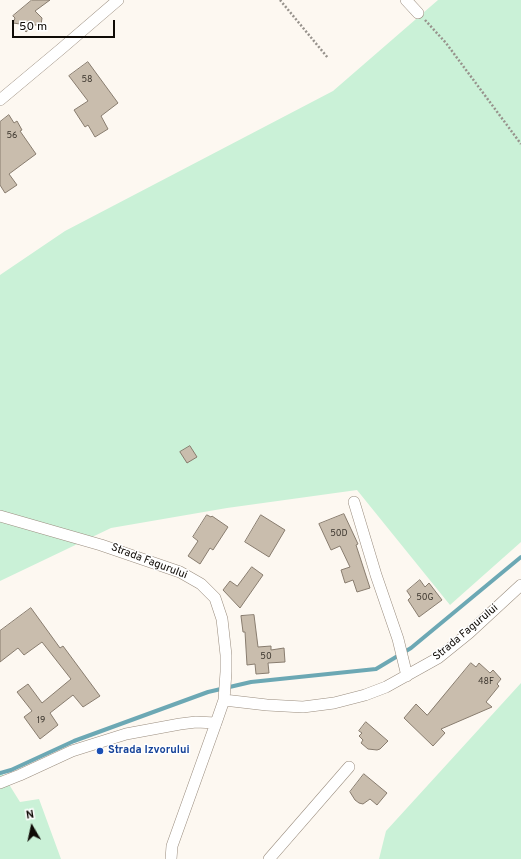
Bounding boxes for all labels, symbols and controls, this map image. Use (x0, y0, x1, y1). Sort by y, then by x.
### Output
scale bar (14, 12, 117, 38)
text: 50 m (19, 19, 47, 35)
house number: 58 (81, 75, 93, 85)
house number: 56 (7, 131, 17, 141)
house number: 50D (330, 529, 348, 539)
street label: Strada Fagurului (109, 541, 189, 583)
house number: 50G (416, 593, 434, 603)
street label: Strada Fagurului (431, 602, 501, 664)
house number: 50 (260, 652, 272, 662)
house number: 48F (478, 677, 494, 687)
house number: 19 (37, 716, 45, 726)
place label: Strada Izvorului (108, 744, 190, 758)
marker: Strada Izvorului (95, 746, 105, 756)
north arrow (12, 807, 52, 847)
text: N (25, 808, 35, 823)

